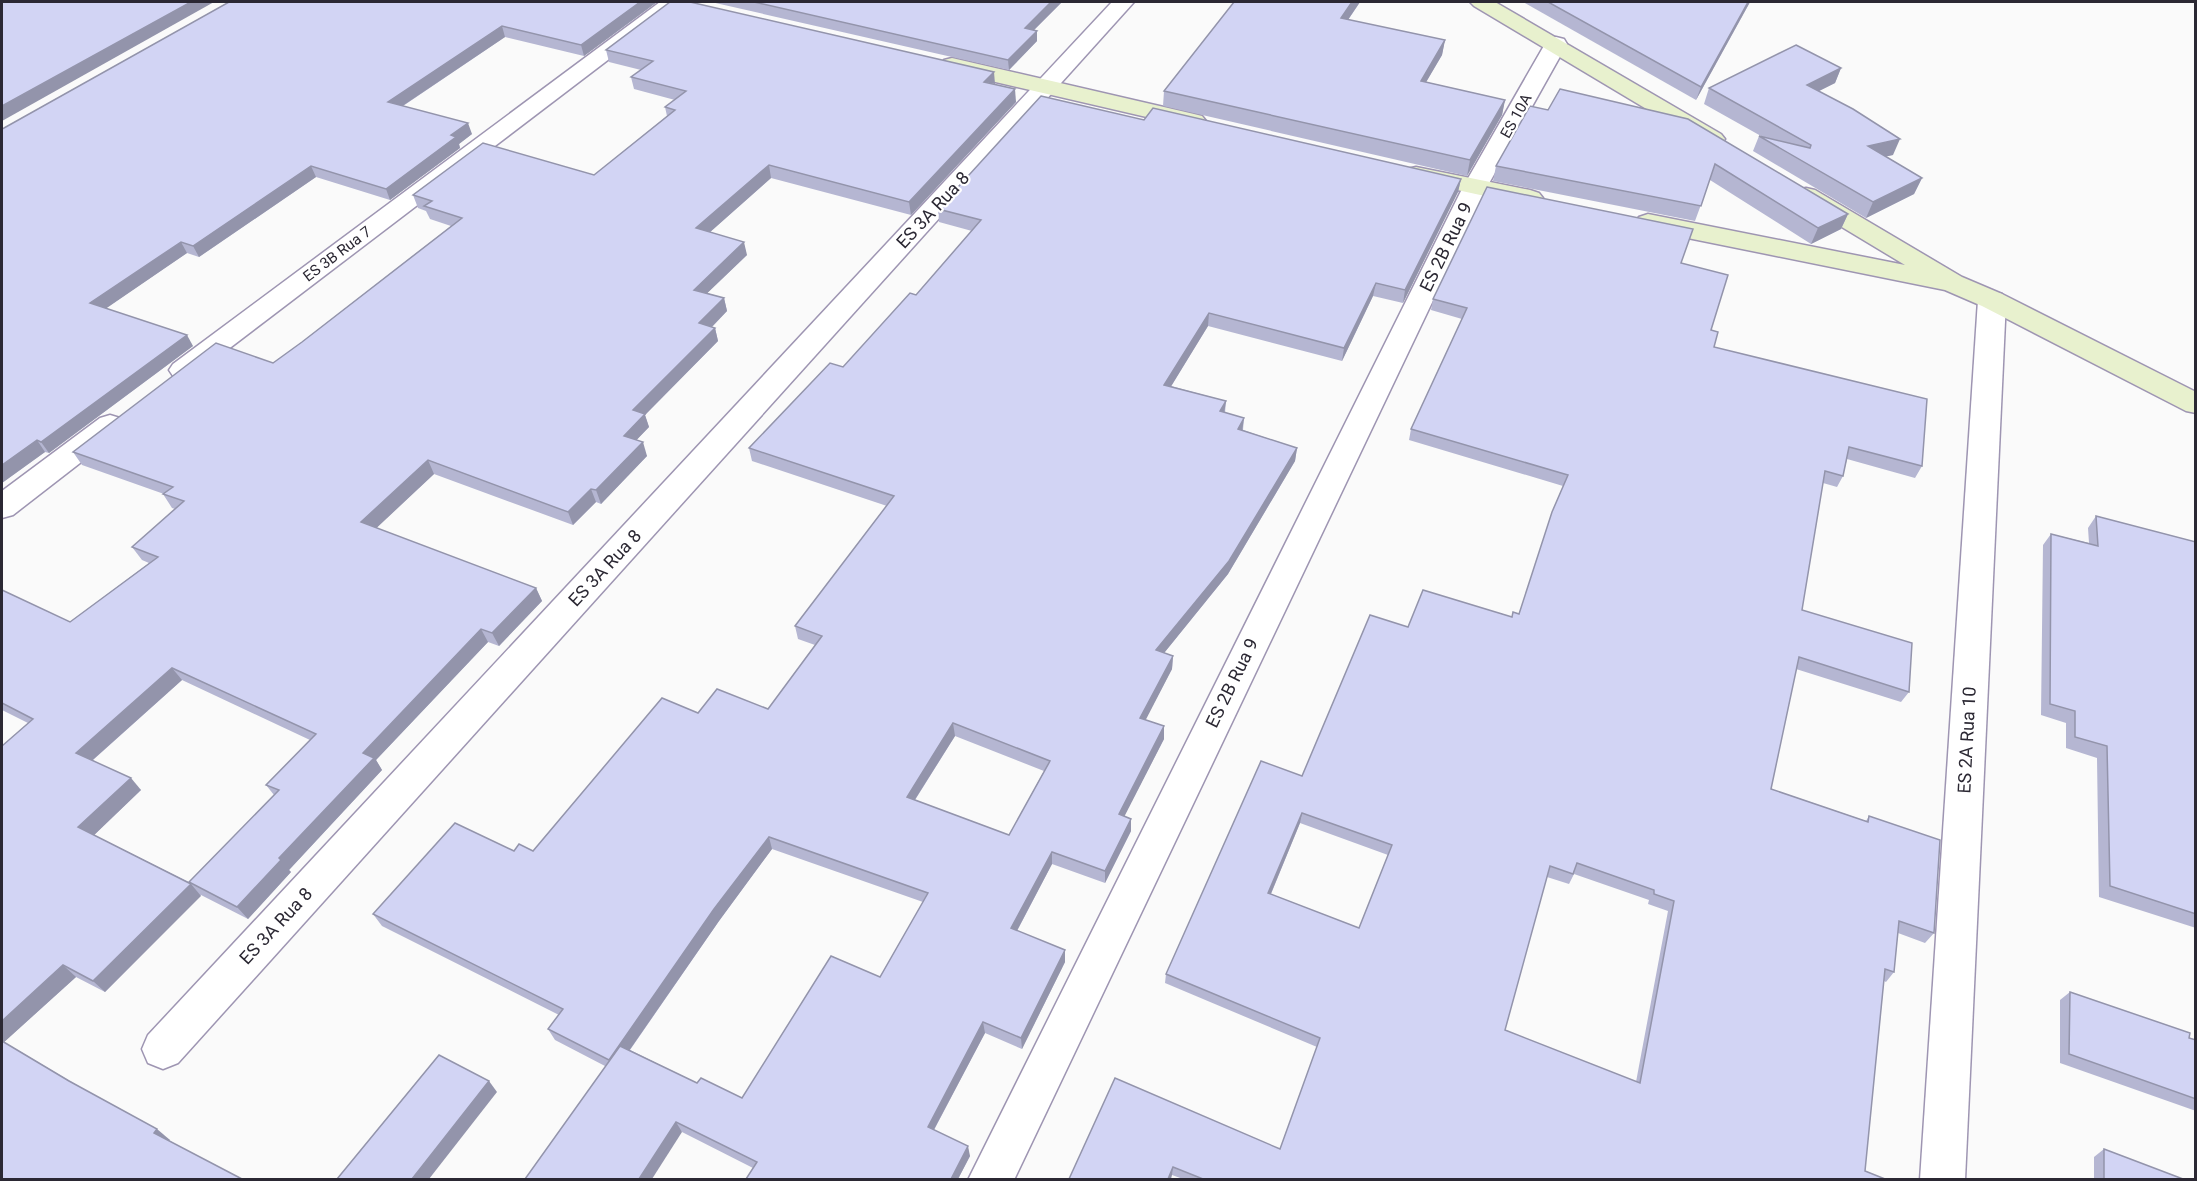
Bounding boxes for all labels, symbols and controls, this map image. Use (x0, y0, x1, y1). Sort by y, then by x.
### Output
street label: ES 10A (1497, 91, 1536, 141)
street label: ES 3A Rua 8 (892, 167, 973, 252)
street label: ES 2B Rua 9 (1415, 199, 1476, 295)
street label: ES 3B Rua 7 (299, 223, 375, 285)
street label: ES 3A Rua 8 (564, 525, 645, 610)
street label: ES 2B Rua 9 (1201, 635, 1262, 731)
street label: ES 2A Rua 10 (1953, 686, 1980, 794)
street label: ES 3A Rua 8 (235, 883, 316, 968)

